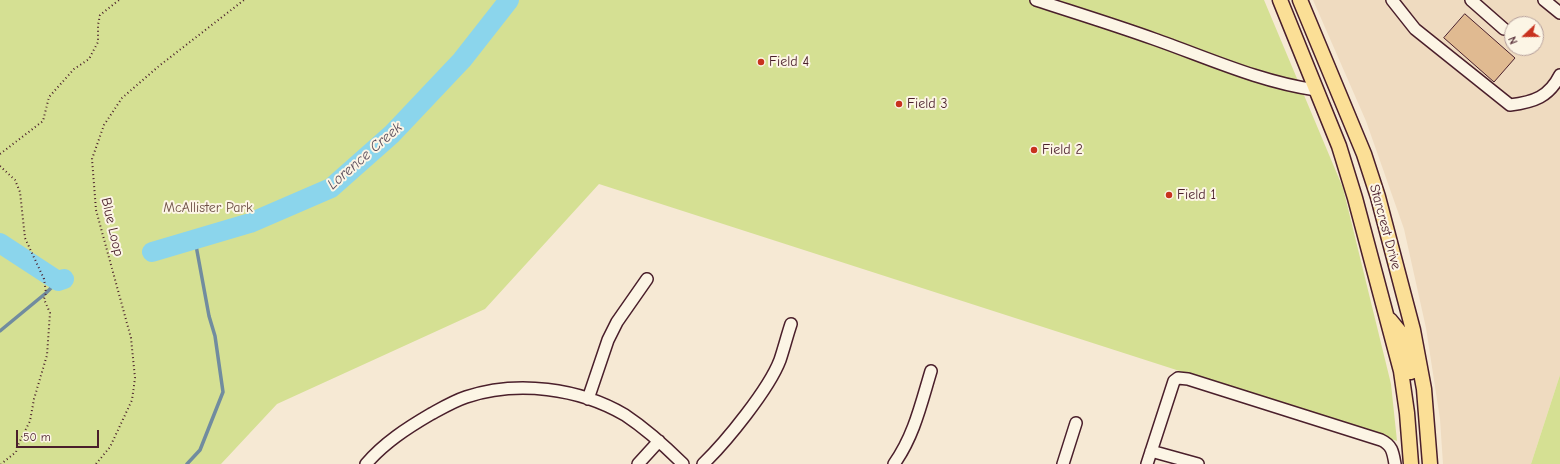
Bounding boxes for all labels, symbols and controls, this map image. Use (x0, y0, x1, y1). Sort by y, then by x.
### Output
north arrow (1504, 16, 1544, 56)
text: N (1506, 35, 1521, 46)
place label: Field 4 (769, 54, 809, 70)
marker: Field 4 (756, 57, 766, 67)
place label: Field 3 (907, 96, 948, 112)
marker: Field 3 (894, 99, 904, 109)
water label: Lorence Creek (324, 119, 406, 193)
place label: Field 2 (1042, 142, 1083, 158)
marker: Field 2 (1029, 145, 1039, 155)
street label: Starcrest Drive (1366, 183, 1404, 271)
place label: Field 1 (1177, 187, 1216, 203)
marker: Field 1 (1164, 190, 1174, 200)
street label: Blue Loop (97, 196, 127, 258)
park label: McAllister Park (163, 200, 253, 216)
scale bar (18, 422, 101, 448)
text: 50 m (23, 430, 51, 444)

